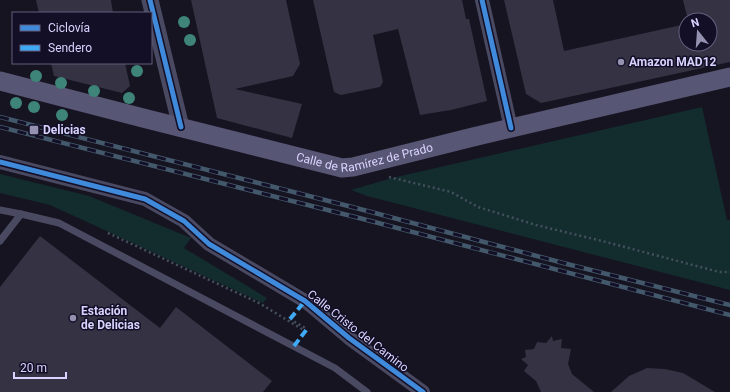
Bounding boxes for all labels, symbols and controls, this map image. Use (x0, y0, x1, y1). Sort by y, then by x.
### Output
legend (12, 12, 152, 64)
north arrow (678, 12, 718, 52)
text: N (690, 15, 701, 30)
text: Ciclovía (48, 21, 90, 35)
text: Sendero (48, 41, 92, 55)
place label: Amazon MAD12 (629, 55, 717, 69)
marker: Amazon MAD12 (616, 57, 626, 67)
place label: Delicias (43, 123, 86, 137)
marker: Delicias (28, 124, 40, 136)
street label: Calle de Ramírez de Prado (295, 140, 435, 175)
street label: Calle Cristo del Camino (305, 287, 411, 375)
place label: Estación de Delicias (81, 304, 140, 332)
marker: Estación de Delicias (68, 313, 78, 323)
scale bar (14, 354, 66, 380)
text: 20 m (20, 361, 47, 375)

